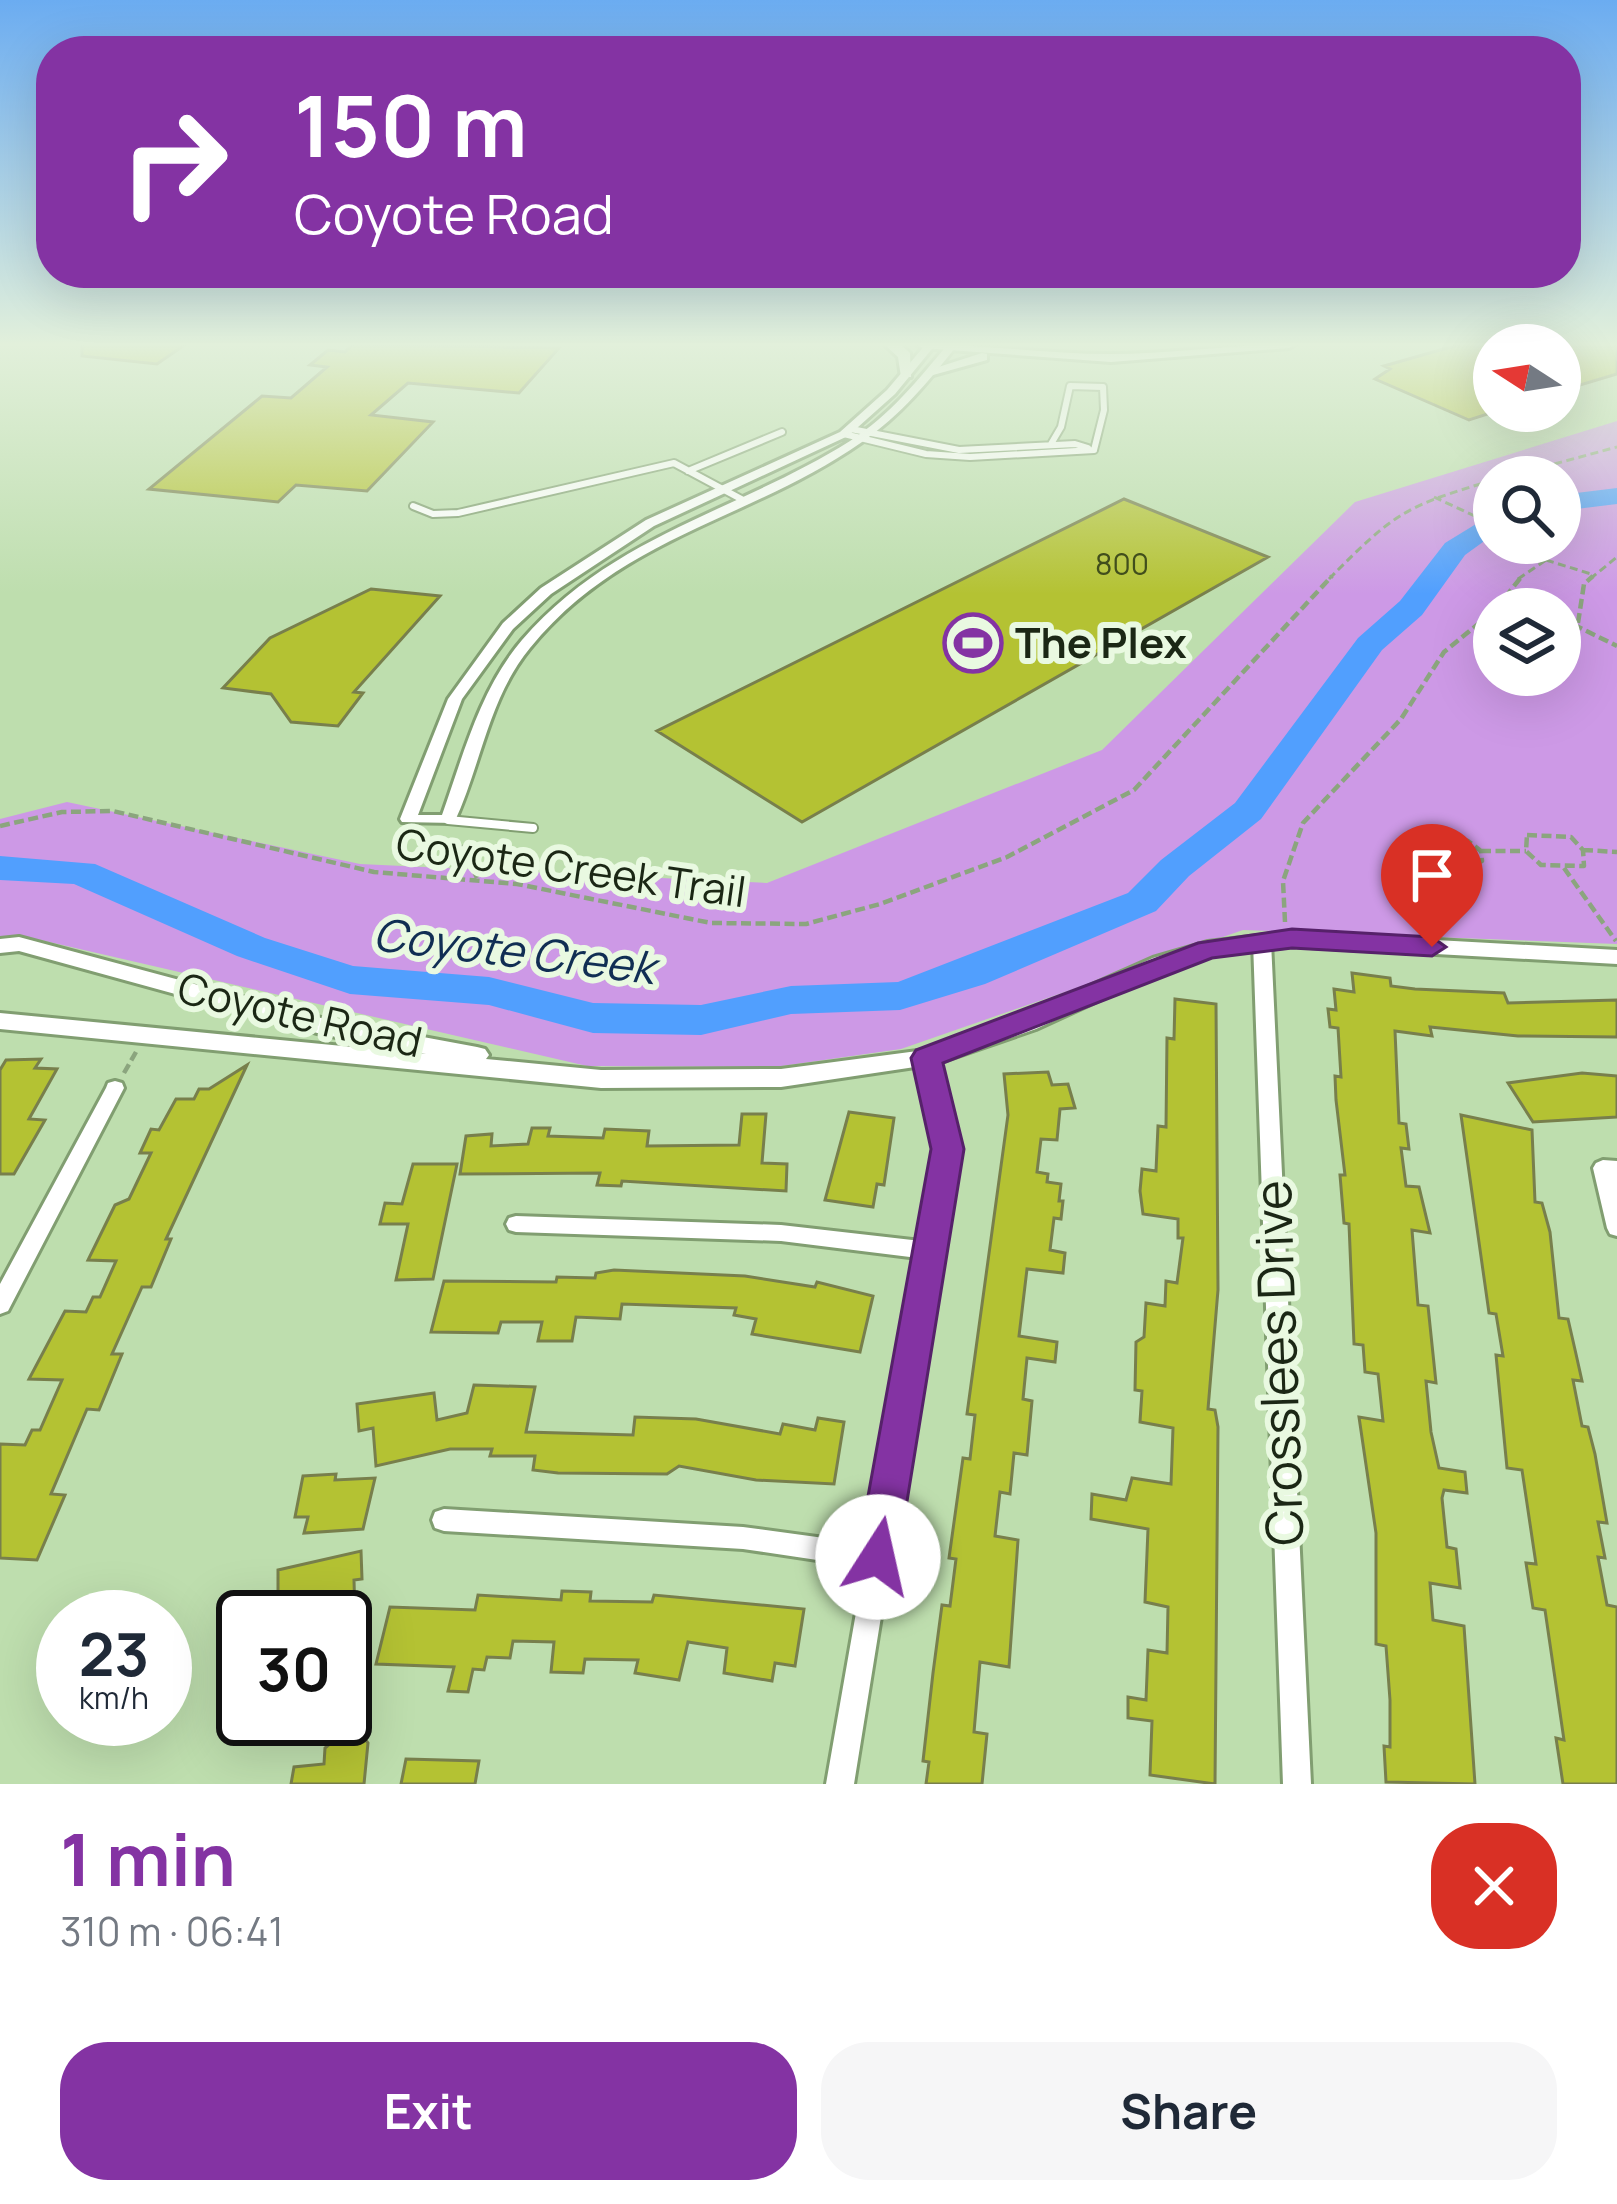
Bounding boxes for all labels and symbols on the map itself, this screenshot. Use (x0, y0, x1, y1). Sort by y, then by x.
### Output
north arrow (1473, 324, 1581, 432)
house number: 800 (1095, 543, 1149, 584)
sports icon: The Plex (942, 612, 1004, 674)
place label: The Plex (1015, 613, 1187, 671)
street label: Coyote Creek Trail (393, 814, 750, 920)
pin (1381, 824, 1483, 947)
water label: Coyote Creek (370, 902, 664, 999)
street label: Coyote Road (173, 958, 428, 1070)
street label: Crosslees Drive (1237, 1179, 1318, 1547)
position arrow (815, 1494, 941, 1620)
speed limit sign: 30 (216, 1590, 372, 1746)

